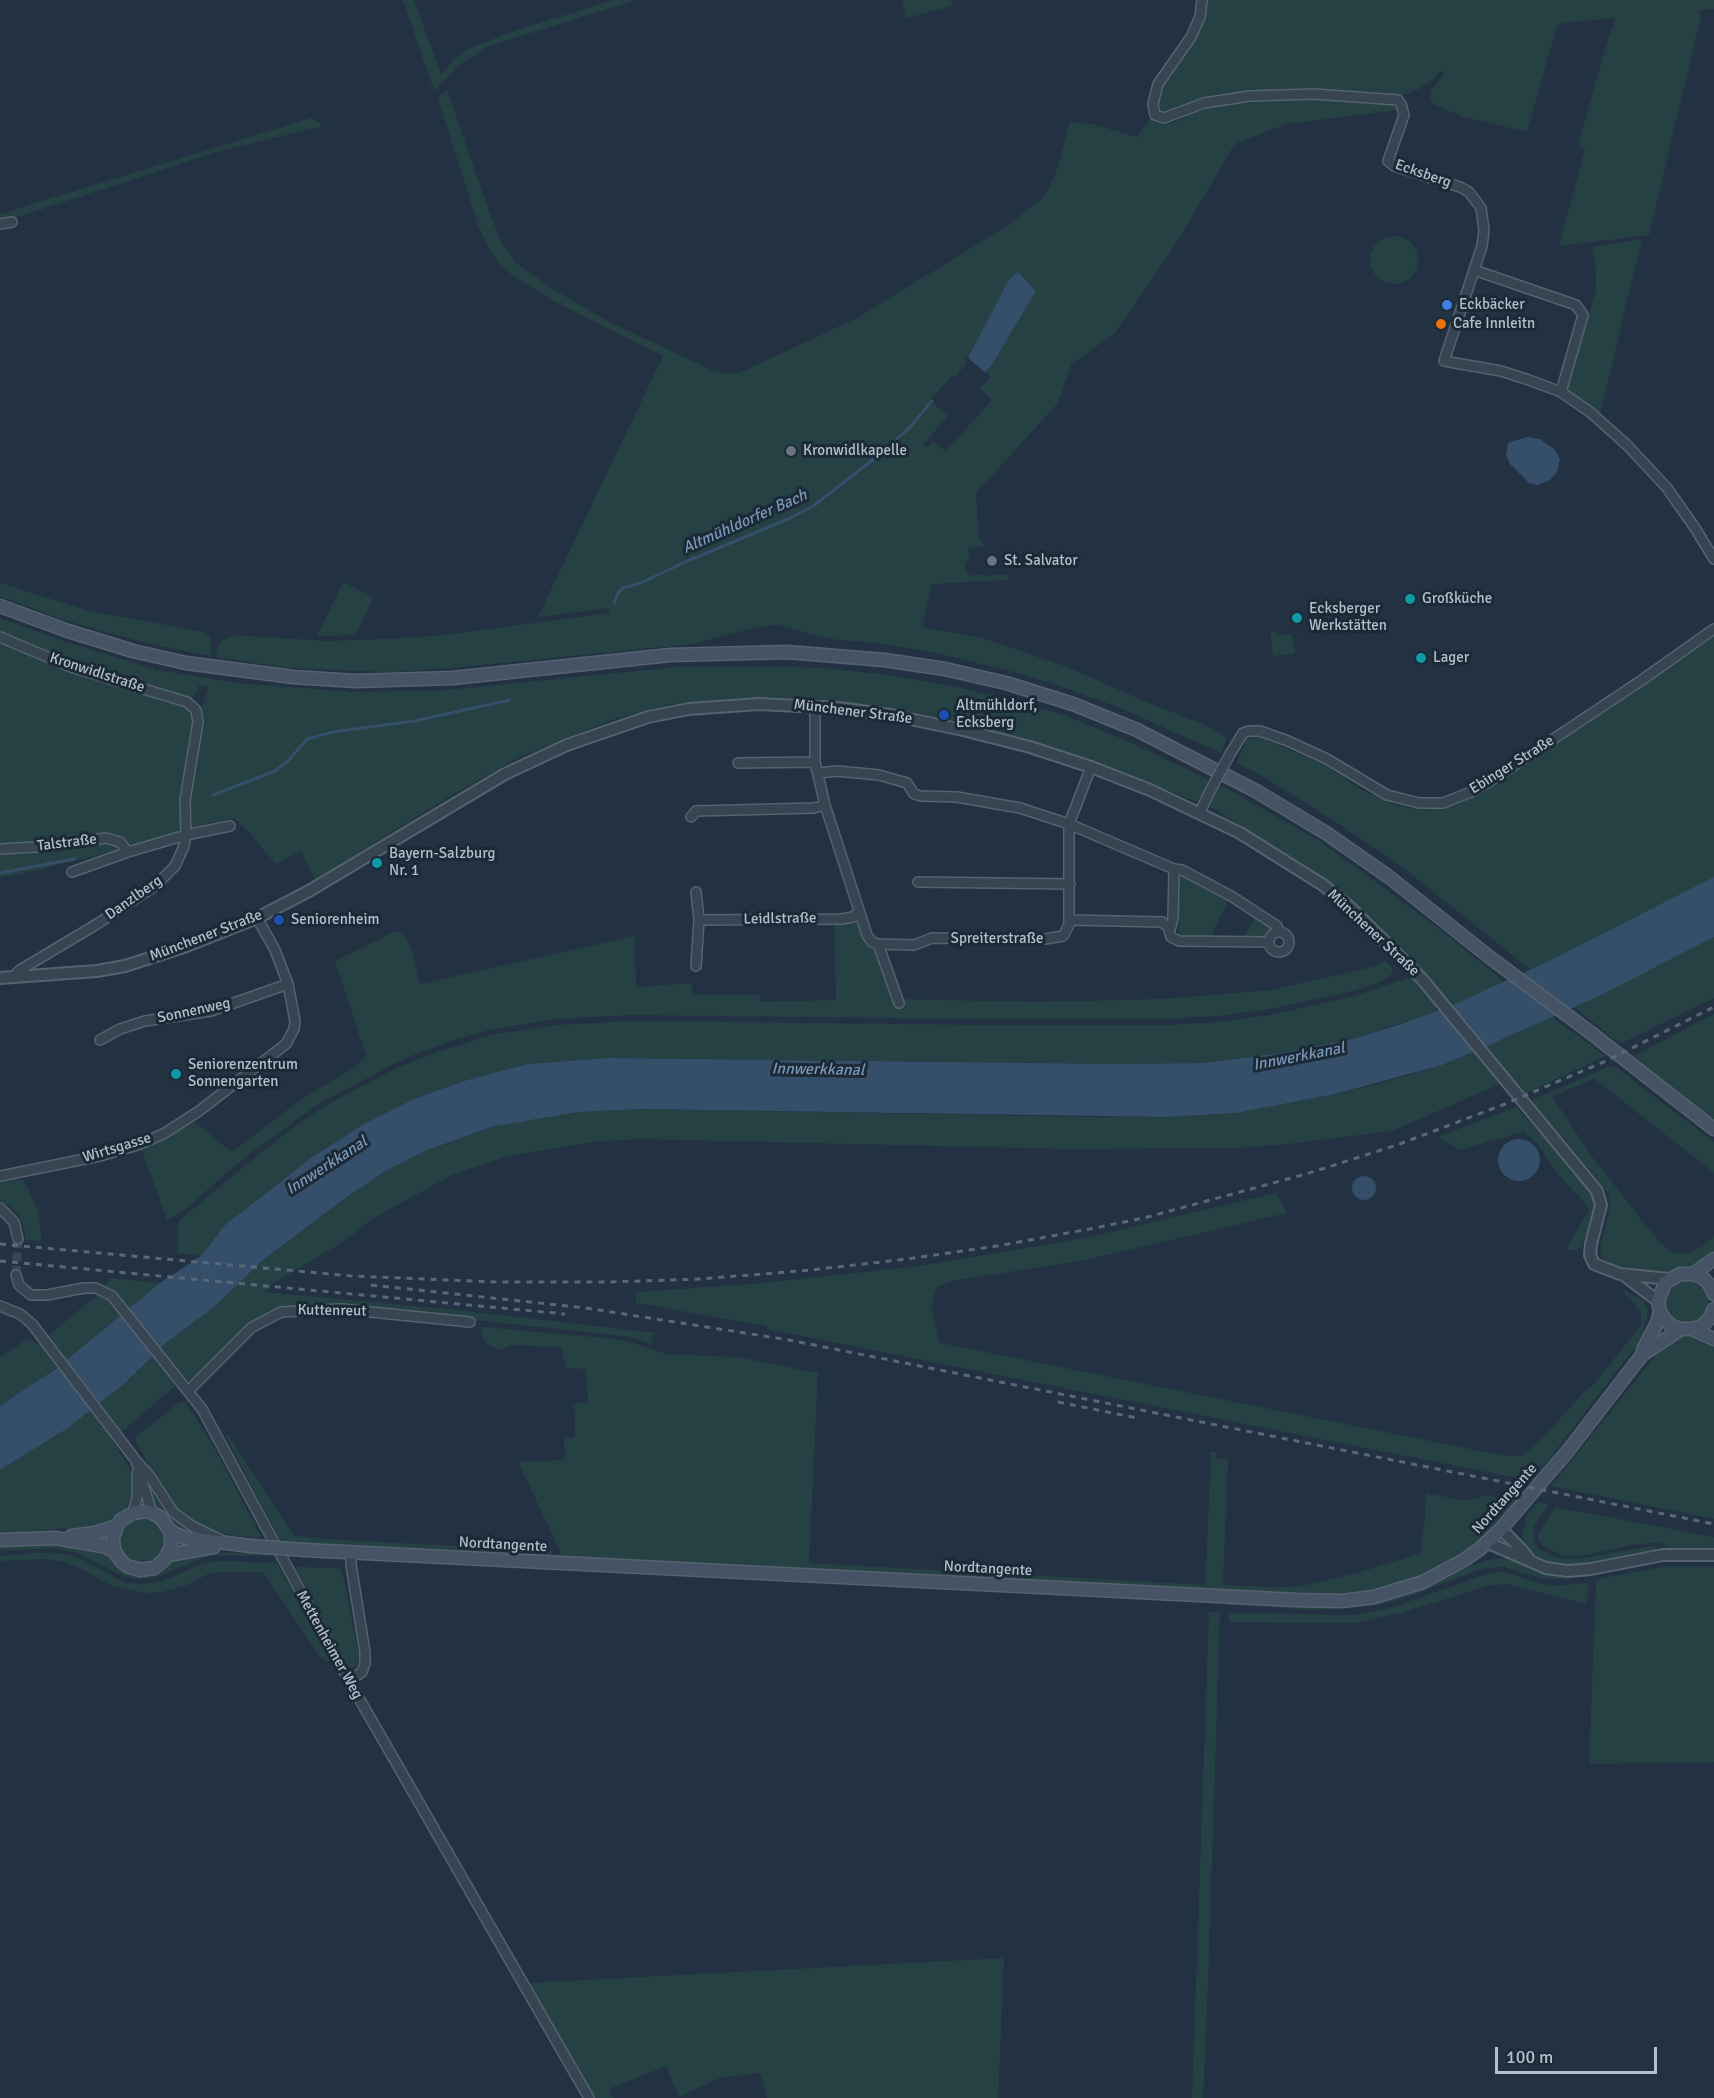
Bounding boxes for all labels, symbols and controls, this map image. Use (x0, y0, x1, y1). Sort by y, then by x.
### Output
street label: Ecksberg (1393, 156, 1453, 192)
place label: Eckbäcker (1459, 296, 1525, 314)
marker: Eckbäcker (1440, 298, 1454, 312)
place label: Cafe Innleitn (1453, 315, 1535, 333)
marker: Cafe Innleitn (1434, 317, 1448, 331)
place label: Kronwidlkapelle (803, 442, 907, 460)
marker: Kronwidlkapelle (784, 444, 798, 458)
water label: Altmühldorfer Bach (680, 486, 810, 558)
place label: St. Salvator (1004, 552, 1078, 570)
marker: St. Salvator (985, 554, 999, 568)
place label: Großküche (1422, 590, 1492, 608)
marker: Großküche (1403, 592, 1417, 606)
place label: Ecksberger Werkstätten (1309, 600, 1387, 635)
marker: Ecksberger Werkstätten (1290, 611, 1304, 625)
street label: Kronwidlstraße (47, 649, 147, 697)
place label: Lager (1433, 649, 1469, 667)
marker: Lager (1414, 651, 1428, 665)
street label: Münchener Straße (793, 696, 913, 728)
place label: Altmühldorf, Ecksberg (956, 697, 1037, 732)
marker: Altmühldorf, Ecksberg (937, 708, 951, 722)
street label: Ebinger Straße (1466, 732, 1558, 798)
street label: Talstraße (36, 830, 98, 856)
place label: Bayern-Salzburg Nr. 1 (389, 845, 496, 880)
marker: Bayern-Salzburg Nr. 1 (370, 856, 384, 870)
street label: Danzlberg (102, 872, 166, 924)
street label: Münchener Straße (1323, 886, 1423, 980)
street label: Münchener Straße (147, 906, 265, 966)
street label: Leidlstraße (743, 909, 817, 929)
place label: Seniorenheim (291, 911, 380, 929)
marker: Seniorenheim (272, 913, 286, 927)
street label: Spreiterstraße (951, 930, 1043, 948)
street label: Sonnenweg (156, 995, 232, 1027)
water label: Innwerkkanal (1252, 1039, 1346, 1075)
place label: Seniorenzentrum Sonnengarten (188, 1056, 298, 1091)
water label: Innwerkkanal (771, 1060, 865, 1080)
marker: Seniorenzentrum Sonnengarten (169, 1067, 183, 1081)
street label: Wirtsgasse (81, 1129, 153, 1167)
water label: Innwerkkanal (283, 1133, 371, 1199)
street label: Kuttenreut (297, 1301, 367, 1321)
street label: Nordtangente (1469, 1460, 1541, 1538)
street label: Nordtangente (458, 1534, 548, 1556)
street label: Nordtangente (943, 1558, 1033, 1580)
street label: Mettenheimer Weg (292, 1588, 366, 1702)
scale bar (1498, 2035, 1660, 2073)
text: 100 m (1506, 2046, 1553, 2068)

